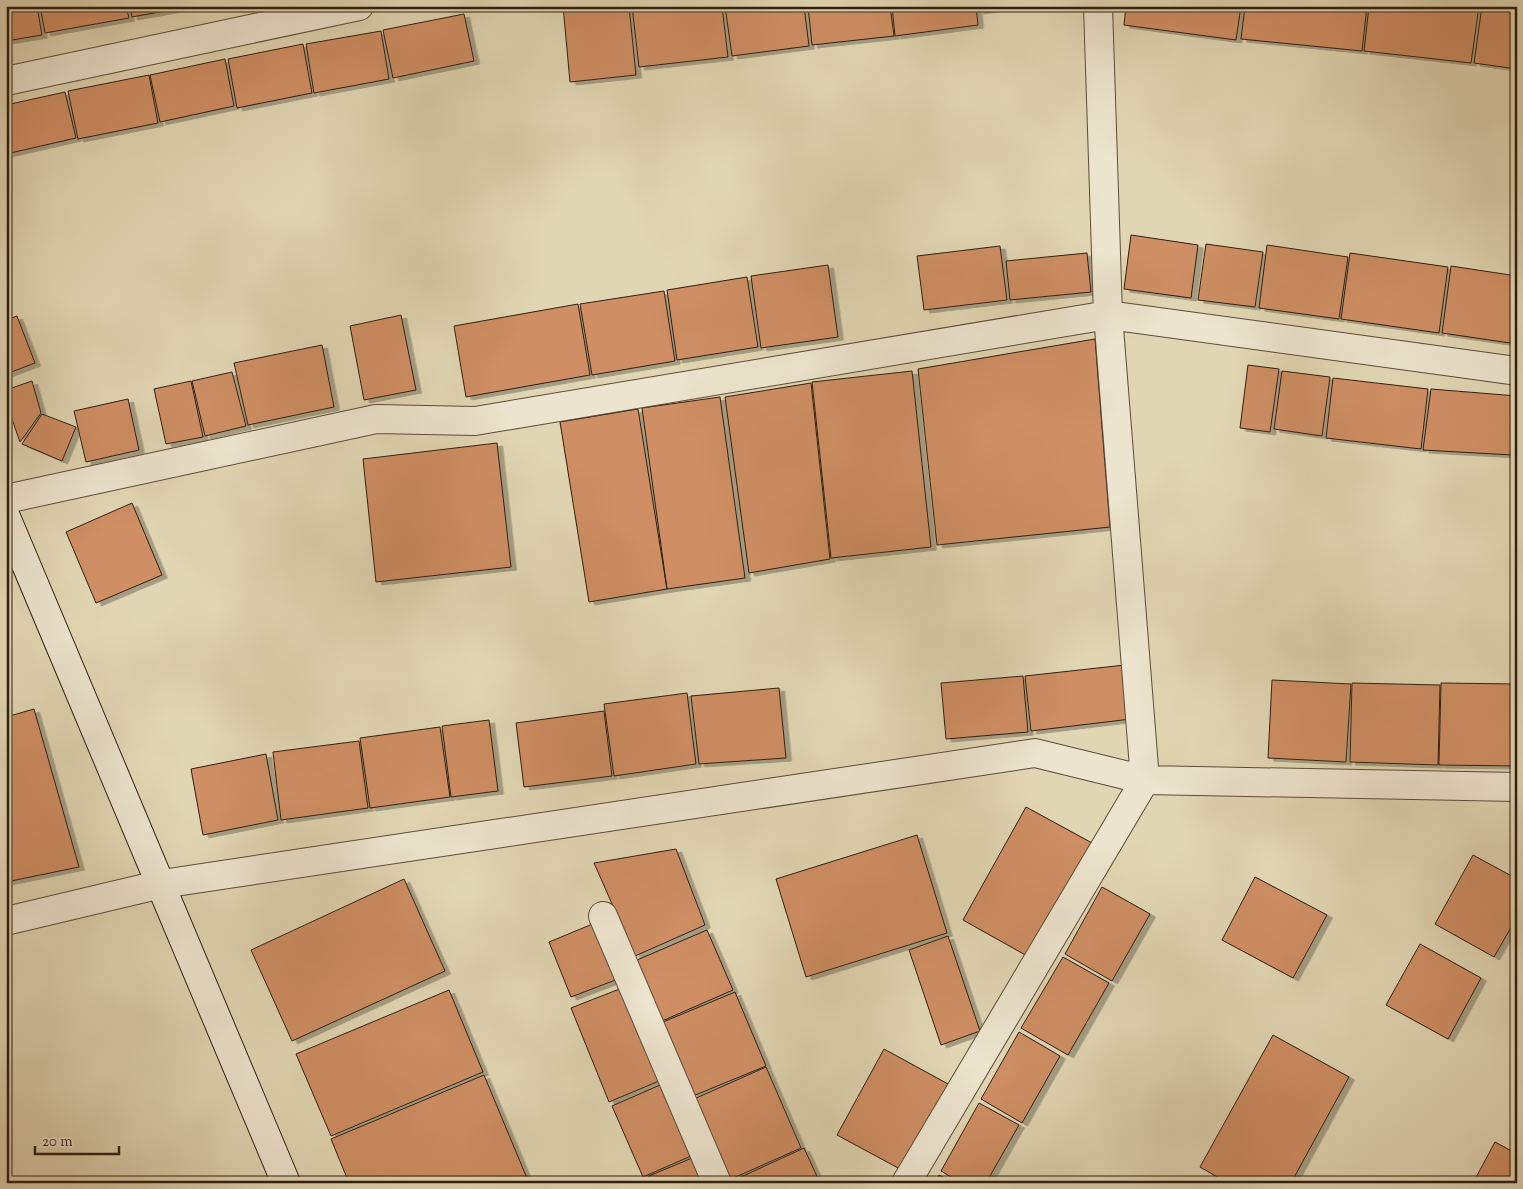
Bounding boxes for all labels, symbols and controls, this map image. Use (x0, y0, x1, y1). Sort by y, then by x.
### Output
scale bar (35, 1124, 119, 1156)
text: 20 m (42, 1132, 73, 1153)

